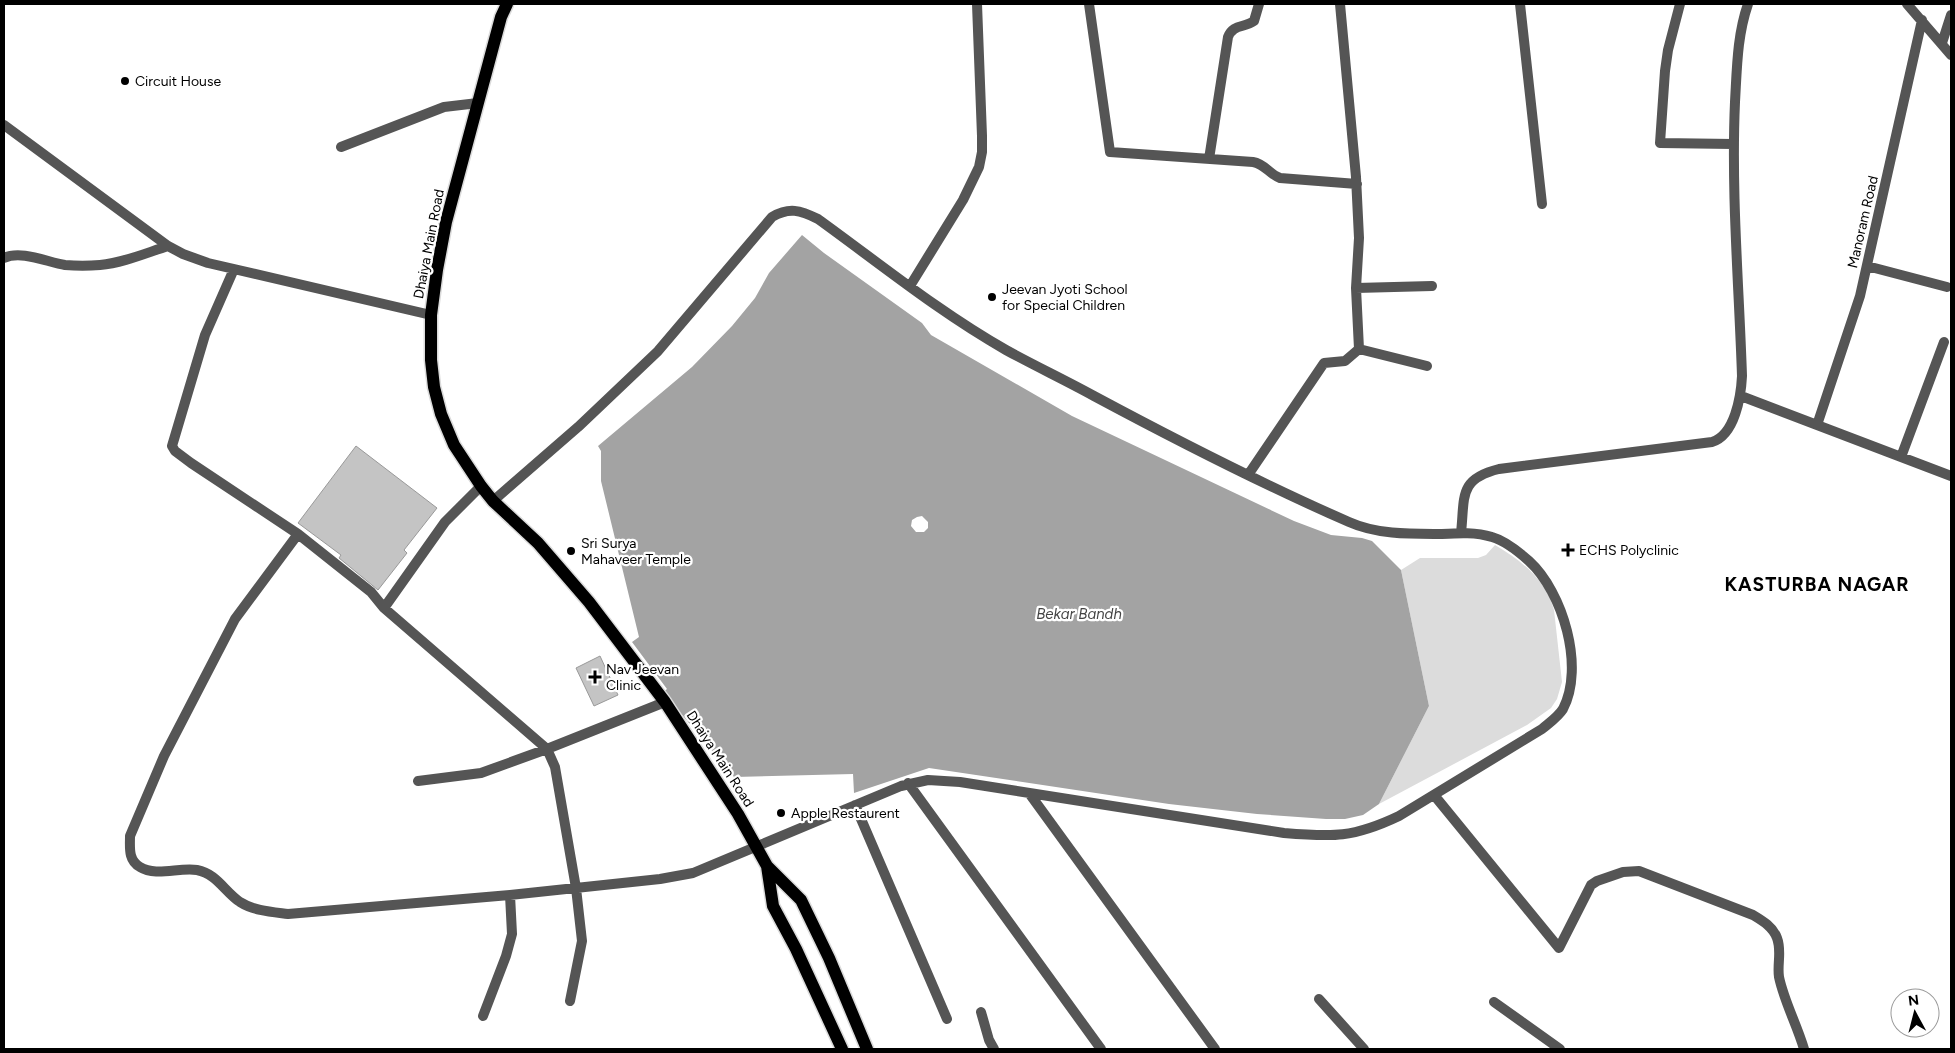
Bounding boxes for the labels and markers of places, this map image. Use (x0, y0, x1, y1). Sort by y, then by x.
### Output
place label: Circuit House (135, 73, 221, 90)
marker: Circuit House (119, 75, 131, 87)
place label: Jeevan Jyoti School for Special Children (1002, 281, 1128, 314)
marker: Jeevan Jyoti School for Special Children (986, 291, 998, 303)
place label: Sri Surya Mahaveer Temple (581, 535, 691, 568)
place label: ECHS Polyclinic (1579, 542, 1679, 559)
marker: ECHS Polyclinic (1561, 543, 1575, 557)
marker: Sri Surya Mahaveer Temple (565, 545, 577, 557)
place label: Nav Jeevan Clinic (606, 661, 679, 694)
marker: Nav Jeevan Clinic (588, 670, 602, 684)
place label: Apple Restaurent (791, 805, 900, 822)
marker: Apple Restaurent (775, 807, 787, 819)

